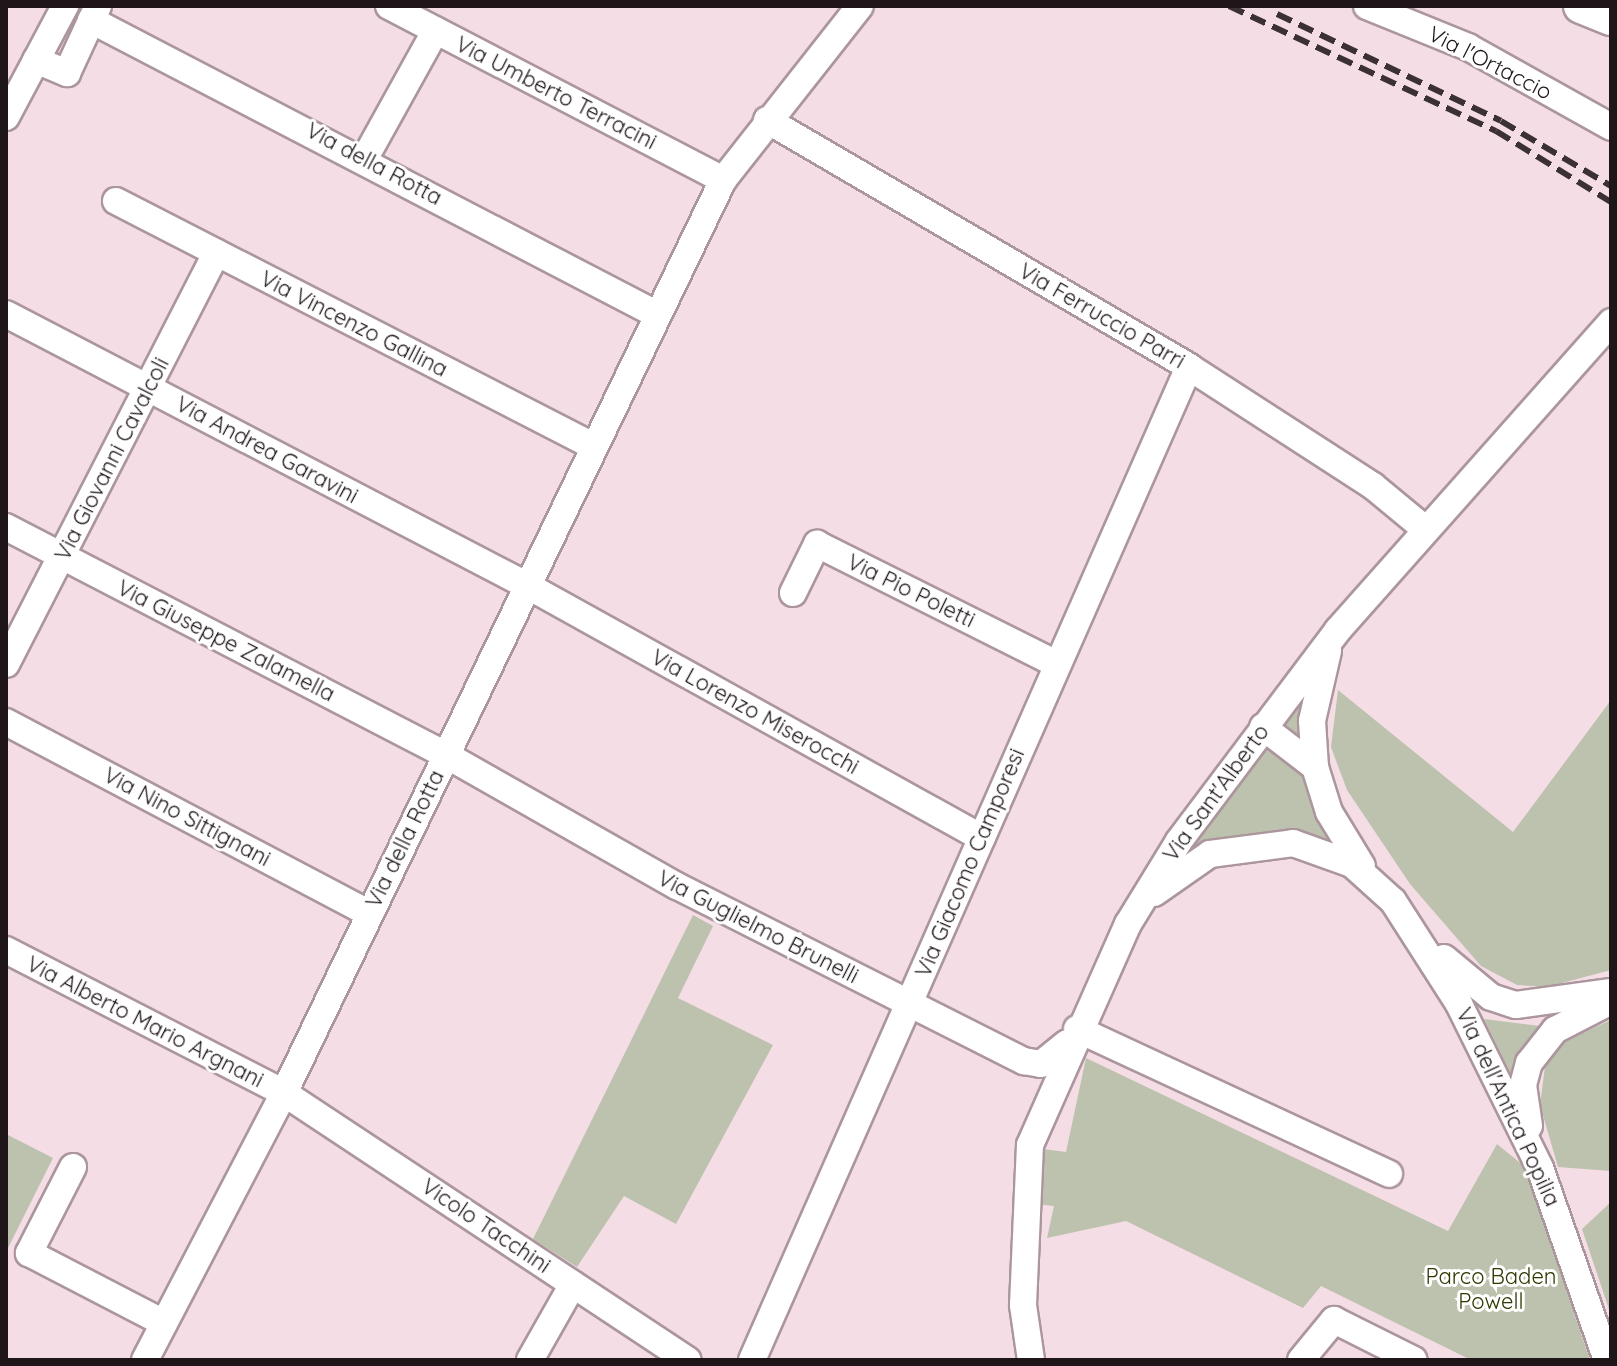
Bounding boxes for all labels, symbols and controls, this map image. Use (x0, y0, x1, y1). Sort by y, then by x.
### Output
street label: Via l'Ortaccio (1424, 21, 1556, 105)
street label: Via Umberto Terracini (451, 31, 661, 155)
street label: Via della Rotta (302, 117, 446, 211)
street label: Via Ferruccio Parri (1014, 258, 1190, 374)
street label: Via Vincenzo Gallina (256, 265, 452, 383)
street label: Via Giovanni Cavalcoli (49, 353, 175, 565)
street label: Via Andrea Garavini (171, 391, 363, 509)
street label: Via Pio Poletti (843, 549, 979, 633)
street label: Via Giuseppe Zalamella (113, 575, 339, 707)
street label: Via Lorenzo Miserocchi (647, 644, 863, 780)
street label: Via Sant'Alberto (1157, 719, 1275, 867)
street label: Via Giacomo Camporesi (910, 745, 1030, 981)
street label: Via Nino Sittignani (99, 762, 275, 872)
street label: Via della Rotta (360, 766, 450, 912)
street label: Via Guglielmo Brunelli (653, 865, 863, 989)
street label: Via Alberto Mario Argnani (22, 951, 268, 1093)
street label: Via dell'Antica Popilia (1450, 1004, 1566, 1210)
street label: Vicolo Tacchini (416, 1173, 556, 1279)
park label: Parco Baden Powell (1425, 1263, 1557, 1314)

